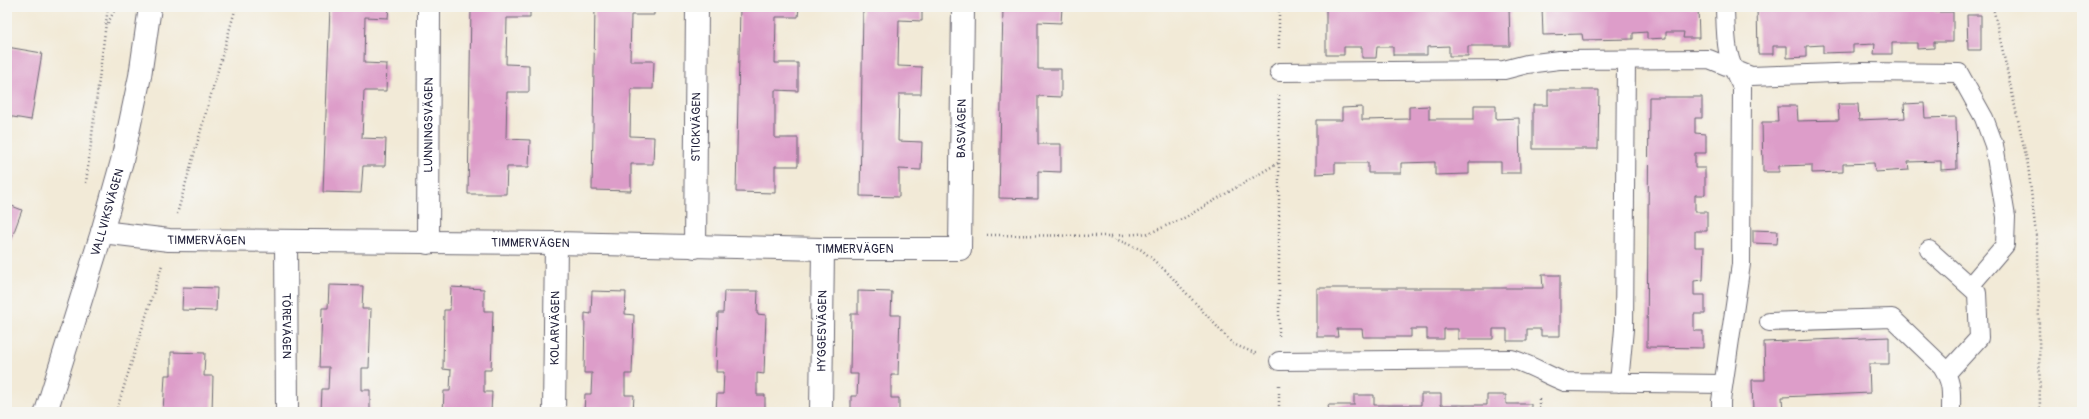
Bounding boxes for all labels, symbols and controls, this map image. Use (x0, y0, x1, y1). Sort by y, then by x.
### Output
street label: LUNNINGSVÄGEN (420, 77, 436, 173)
street label: STICKVÄGEN (688, 92, 704, 162)
street label: BASVÄGEN (953, 99, 969, 158)
street label: VALLVIKSVÄGEN (88, 167, 127, 258)
street label: TIMMERVÄGEN (167, 232, 246, 248)
street label: TIMMERVÄGEN (491, 234, 570, 251)
street label: TIMMERVÄGEN (815, 241, 894, 257)
street label: HYGGESVÄGEN (814, 290, 830, 372)
street label: KOLARVÄGEN (547, 291, 563, 365)
street label: TÖREVÄGEN (279, 293, 295, 359)

